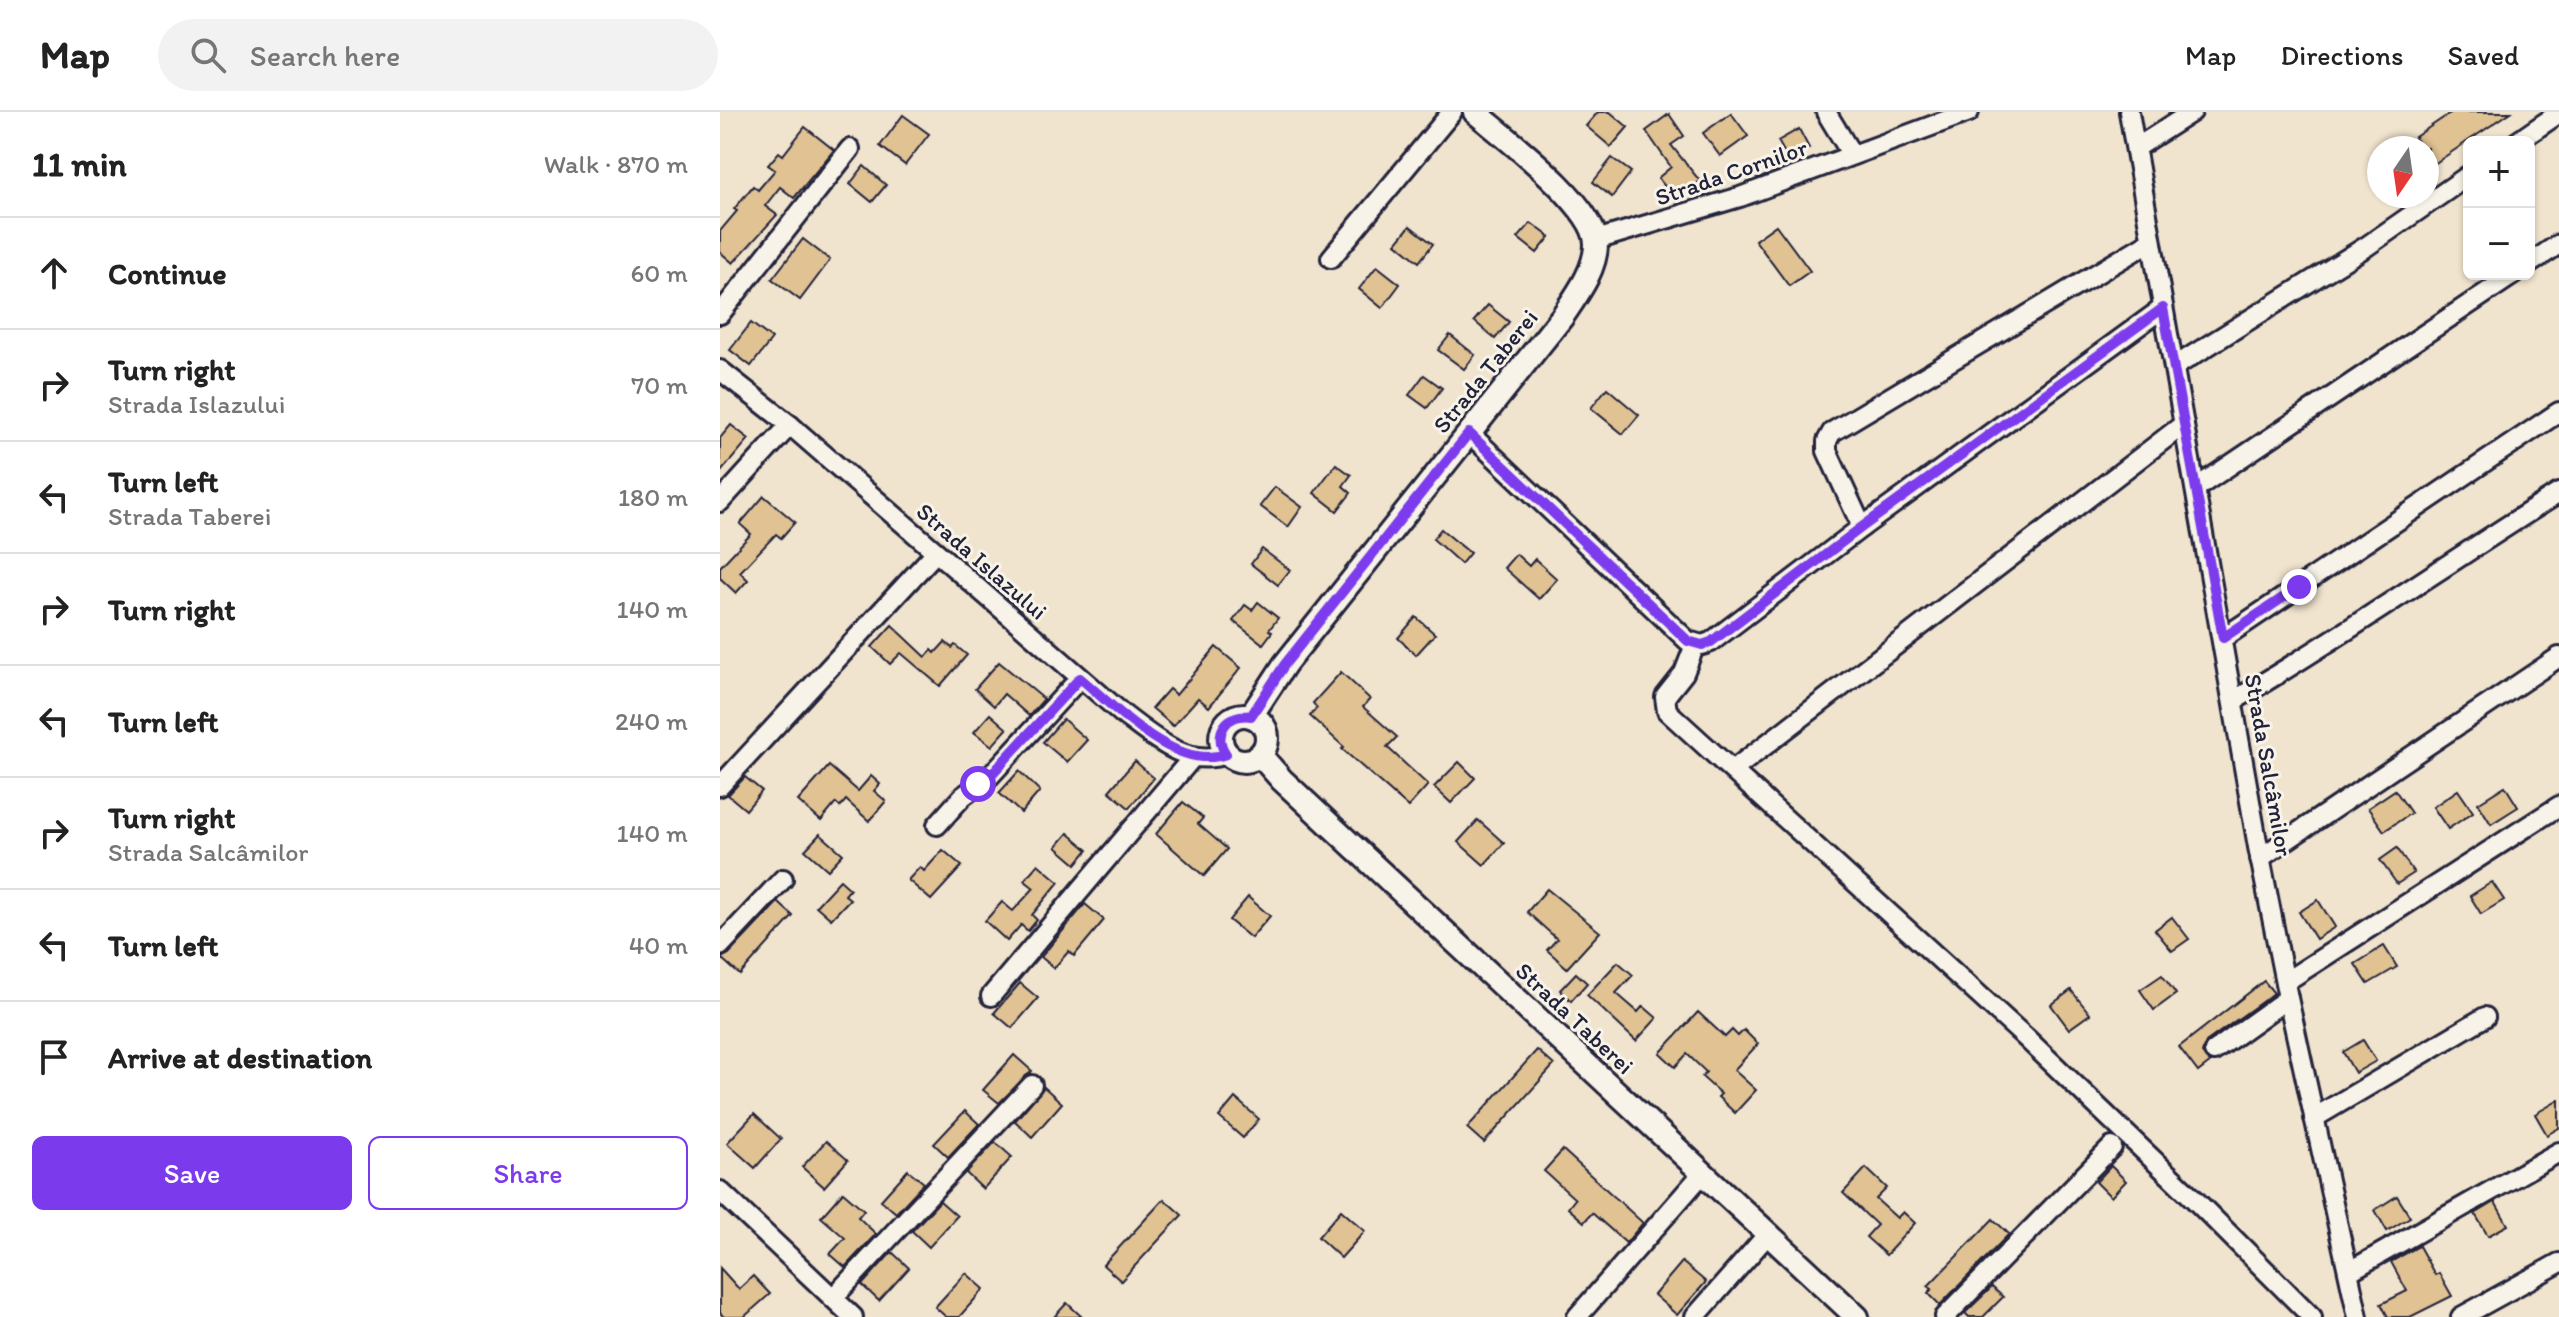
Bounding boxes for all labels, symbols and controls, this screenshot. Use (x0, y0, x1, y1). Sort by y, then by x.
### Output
search box (158, 19, 718, 91)
text: Map (40, 32, 110, 78)
icon: search (186, 33, 230, 77)
text: Search here (250, 37, 400, 74)
text: Map (2185, 38, 2236, 72)
text: Directions (2280, 38, 2404, 72)
text: Saved (2448, 38, 2519, 72)
street label: Strada Cornilor (1651, 132, 1811, 212)
north arrow (2367, 136, 2439, 208)
map controls (2463, 136, 2535, 280)
button: + (2463, 136, 2535, 208)
text: 11 min (32, 144, 127, 185)
text: Walk · 870 m (544, 148, 688, 180)
button: − (2463, 208, 2535, 280)
icon: ahead (32, 251, 76, 295)
text: Continue (108, 255, 227, 292)
text: 60 m (631, 257, 688, 289)
street label: Strada Taberei (1426, 303, 1544, 439)
text: Turn right (108, 351, 236, 388)
icon: right (32, 363, 76, 407)
text: 70 m (631, 369, 688, 401)
text: Strada Islazului (108, 388, 285, 420)
text: Turn left (108, 463, 219, 500)
icon: left (32, 475, 76, 519)
text: 180 m (618, 481, 688, 513)
street label: Strada Islazului (911, 496, 1053, 626)
text: Strada Taberei (108, 500, 271, 532)
route end (2281, 569, 2317, 605)
icon: right (32, 587, 76, 631)
text: Turn right (108, 591, 236, 628)
text: 140 m (617, 593, 688, 625)
street label: Strada Salcâmilor (2239, 671, 2299, 859)
icon: left (32, 699, 76, 743)
text: Turn left (108, 703, 219, 740)
text: 240 m (615, 705, 688, 737)
route start (960, 766, 996, 802)
text: Turn right (108, 799, 236, 836)
icon: right (32, 811, 76, 855)
text: 140 m (617, 817, 688, 849)
text: Strada Salcâmilor (108, 836, 308, 868)
icon: left (32, 923, 76, 967)
text: Turn left (108, 927, 219, 964)
text: 40 m (629, 929, 688, 961)
street label: Strada Taberei (1510, 956, 1640, 1080)
icon: arrive (32, 1035, 76, 1079)
text: Arrive at destination (108, 1039, 372, 1076)
button: Save (32, 1136, 352, 1210)
button: Share (368, 1136, 688, 1210)

